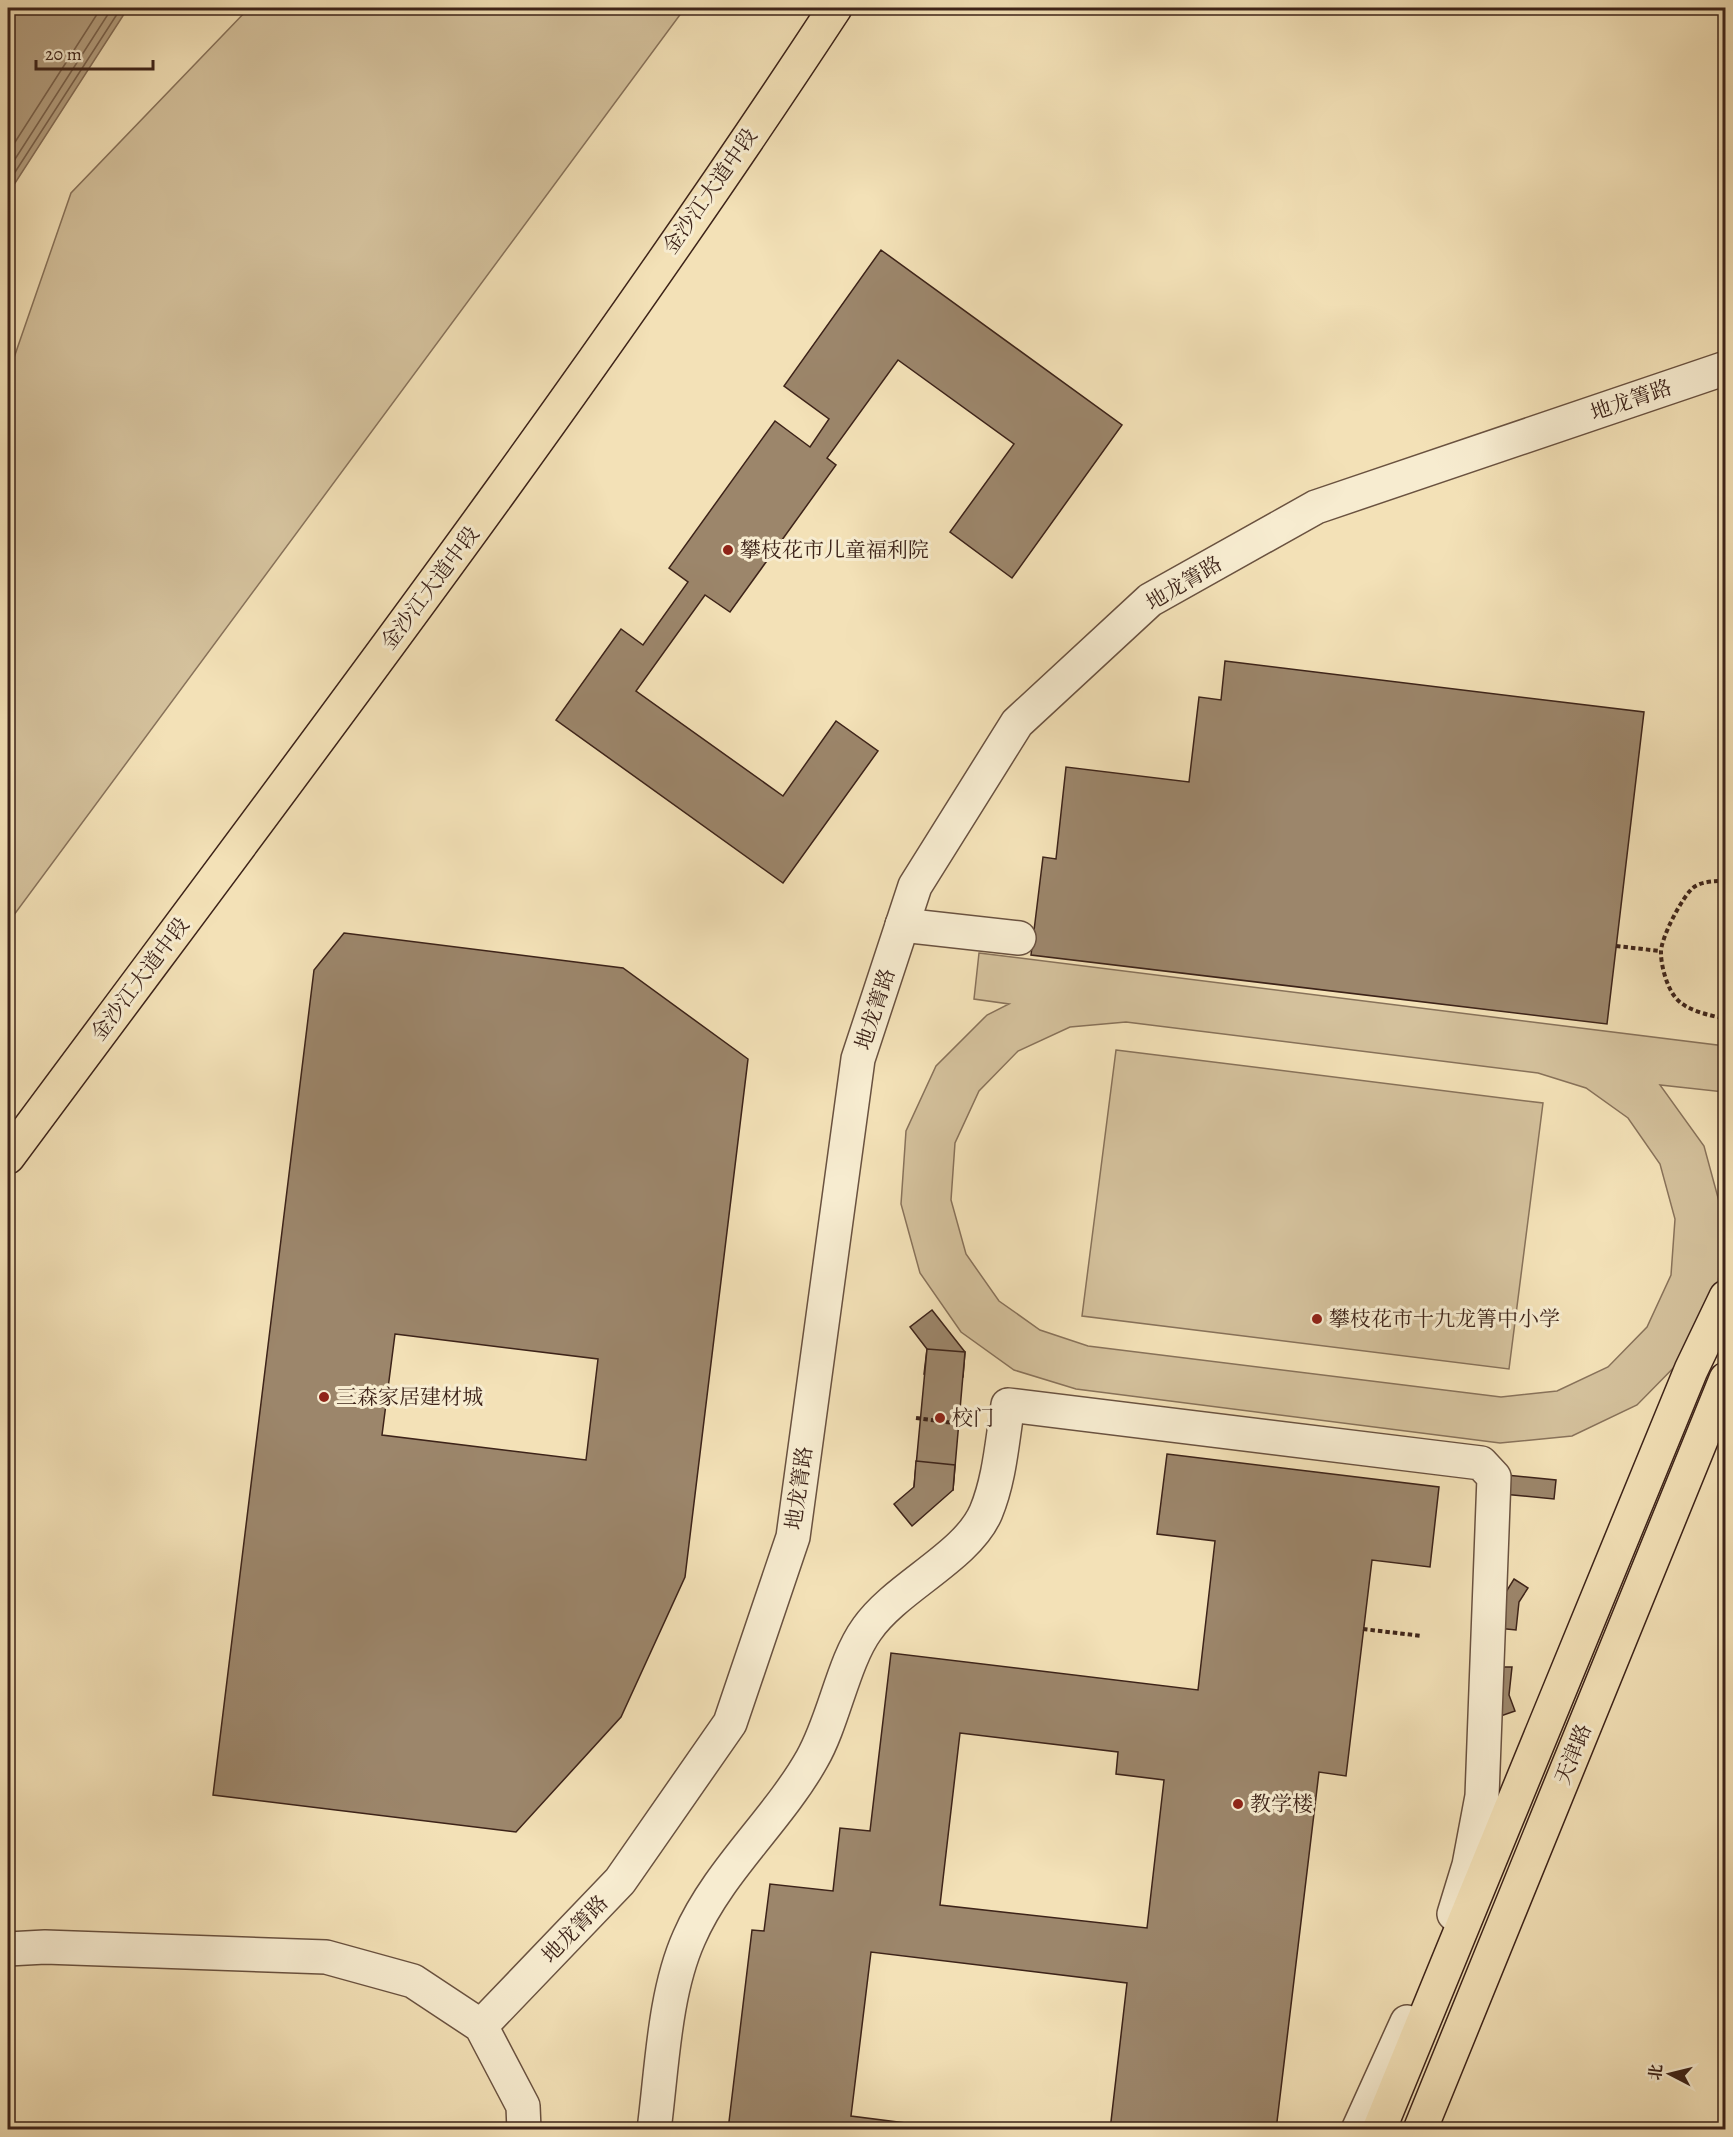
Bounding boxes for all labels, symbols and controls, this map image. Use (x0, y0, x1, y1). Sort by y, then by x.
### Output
scale bar (36, 33, 153, 71)
text: 20 m (45, 42, 82, 66)
street label: 金沙江大道中段 (656, 123, 764, 259)
street label: 地龙箐路 (1587, 373, 1675, 427)
street label: 金沙江大道中段 (375, 521, 485, 655)
place label: 攀枝花市儿童福利院 (740, 536, 929, 564)
marker: 攀枝花市儿童福利院 (721, 543, 735, 557)
street label: 地龙箐路 (1141, 549, 1227, 617)
street label: 金沙江大道中段 (85, 912, 195, 1046)
street label: 地龙箐路 (849, 965, 901, 1053)
place label: 攀枝花市十九龙箐中小学 (1329, 1305, 1560, 1333)
marker: 攀枝花市十九龙箐中小学 (1310, 1312, 1324, 1326)
place label: 三森家居建材城 (336, 1383, 483, 1411)
marker: 三森家居建材城 (317, 1390, 331, 1404)
place label: 校门 (952, 1404, 994, 1432)
marker: 校门 (933, 1411, 947, 1425)
street label: 地龙箐路 (779, 1444, 819, 1532)
street label: 天津路 (1548, 1720, 1598, 1788)
place label: 教学楼 (1250, 1790, 1313, 1818)
marker: 教学楼 (1231, 1797, 1245, 1811)
street label: 地龙箐路 (536, 1889, 614, 1969)
north arrow (1640, 2044, 1700, 2104)
text: 北 (1644, 2063, 1668, 2082)

